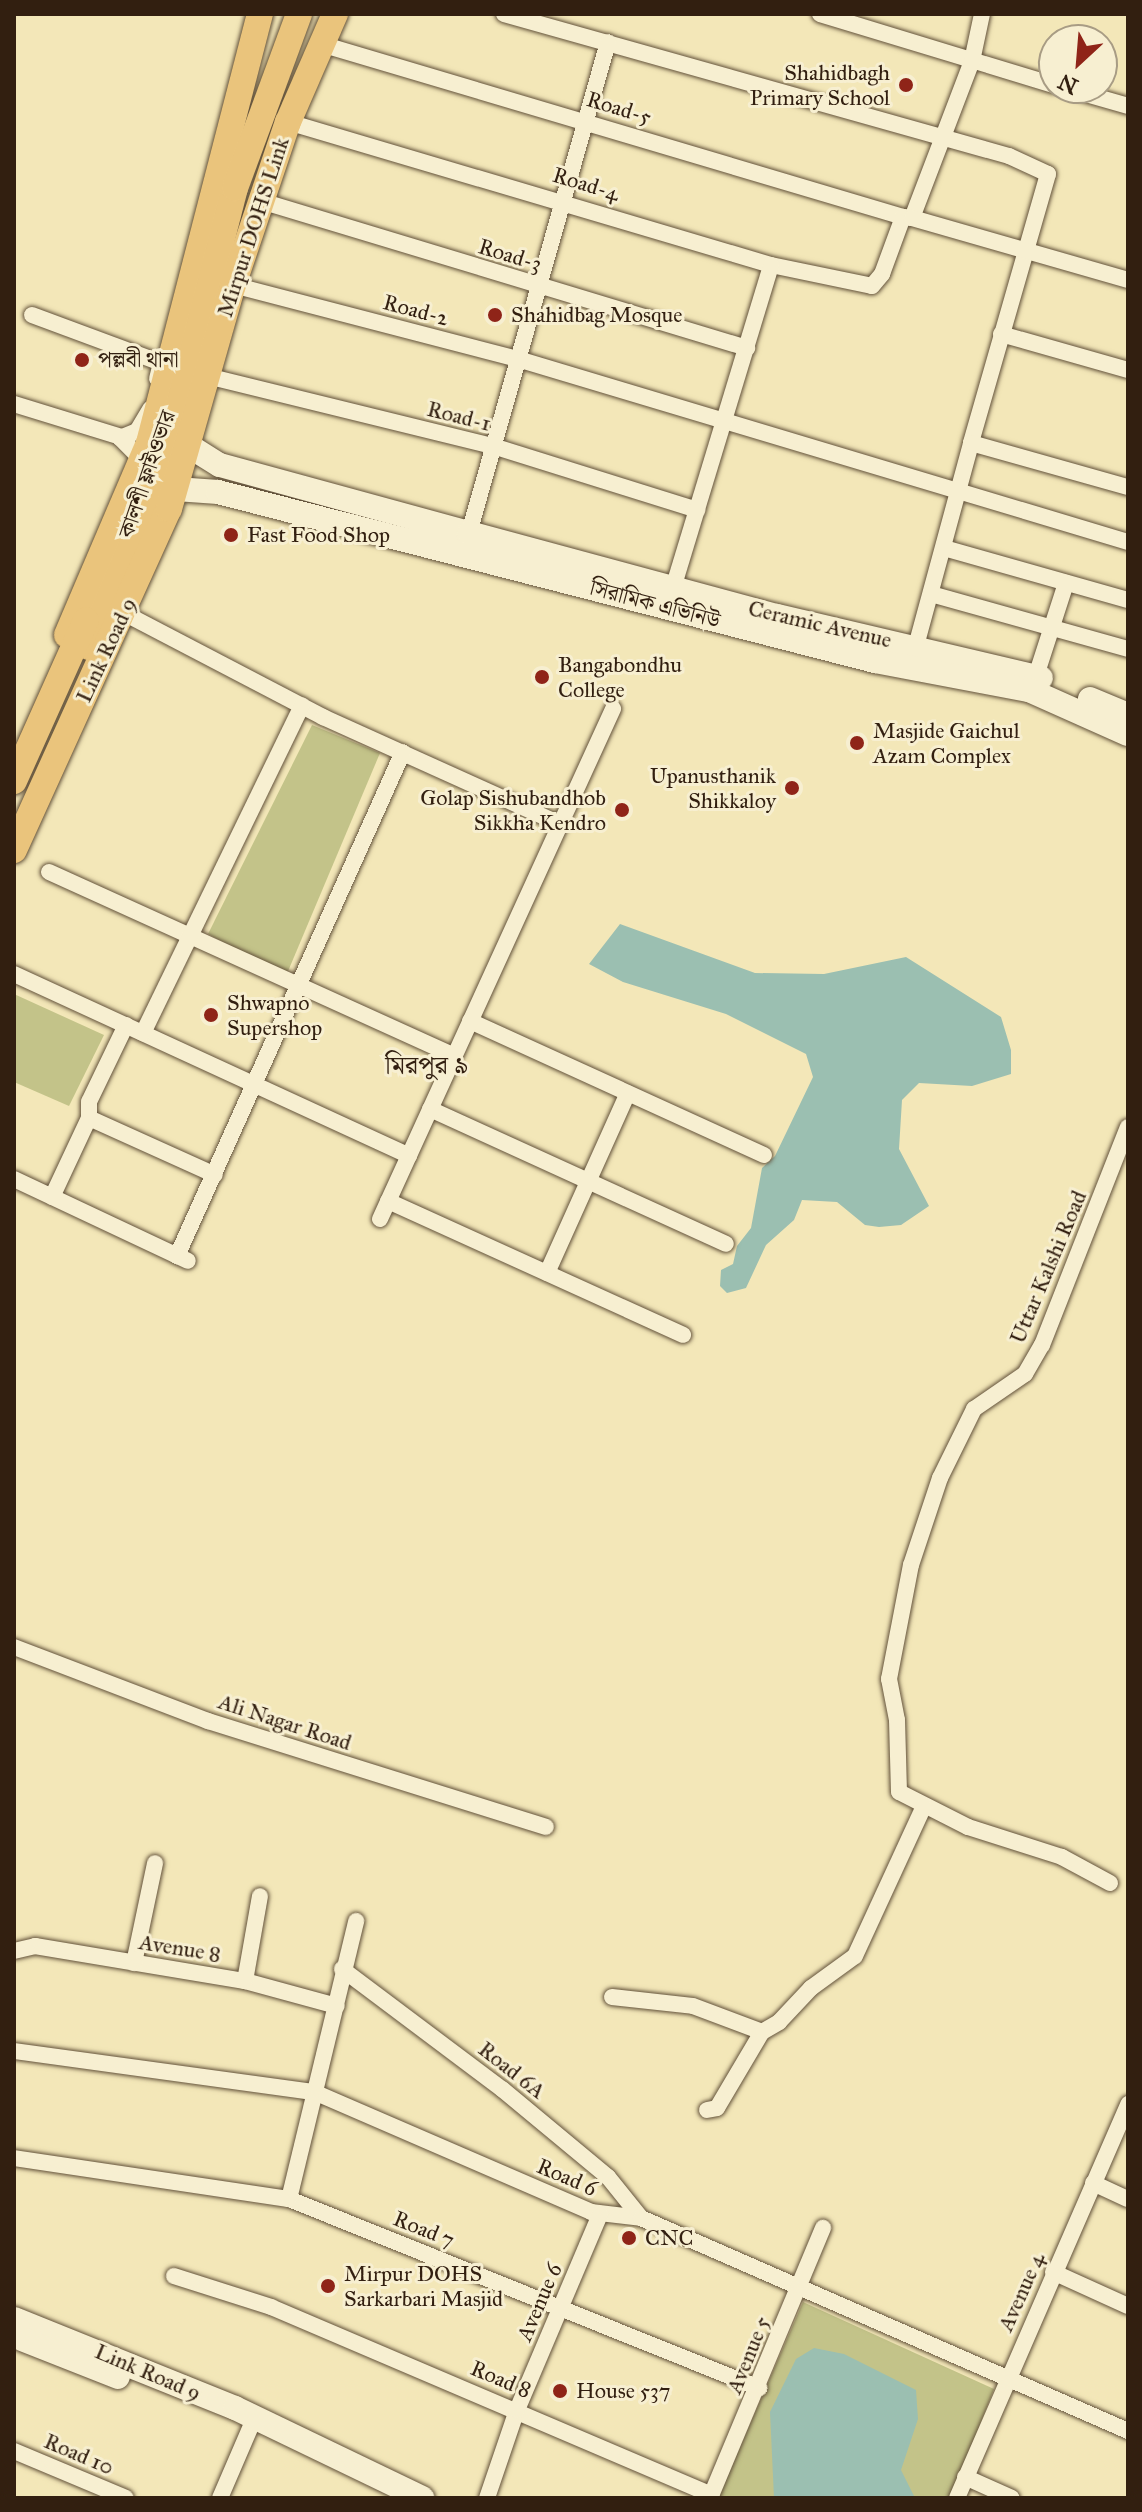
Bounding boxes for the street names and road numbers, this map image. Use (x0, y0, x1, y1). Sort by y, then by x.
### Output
street label: Road-5 (584, 86, 654, 130)
street label: Mirpur DOHS Link (211, 134, 295, 320)
street label: Road-4 (550, 161, 622, 207)
street label: Road-3 (475, 233, 545, 277)
street label: Road-2 (380, 289, 452, 331)
street label: Road-1 (424, 395, 494, 437)
street label: কালশী ফ্লাইওভার (113, 407, 181, 541)
street label: সিরামিক এভিনিউ (587, 574, 723, 634)
street label: Link Road 9 (70, 593, 142, 707)
street label: Ceramic Avenue (746, 595, 894, 653)
street label: Uttar Kalshi Road (1004, 1187, 1092, 1347)
street label: Ali Nagar Road (215, 1688, 355, 1756)
street label: Avenue 8 (137, 1929, 223, 1967)
street label: Road 6A (473, 2036, 551, 2104)
street label: Road 6 (533, 2153, 601, 2201)
street label: Road 7 (390, 2205, 458, 2253)
street label: Avenue 4 (992, 2249, 1050, 2335)
street label: Avenue 6 (511, 2259, 567, 2345)
street label: Avenue 5 (721, 2312, 775, 2398)
street label: Link Road 9 (91, 2338, 205, 2406)
street label: Road 8 (467, 2354, 535, 2404)
street label: Road 10 (40, 2428, 118, 2480)

